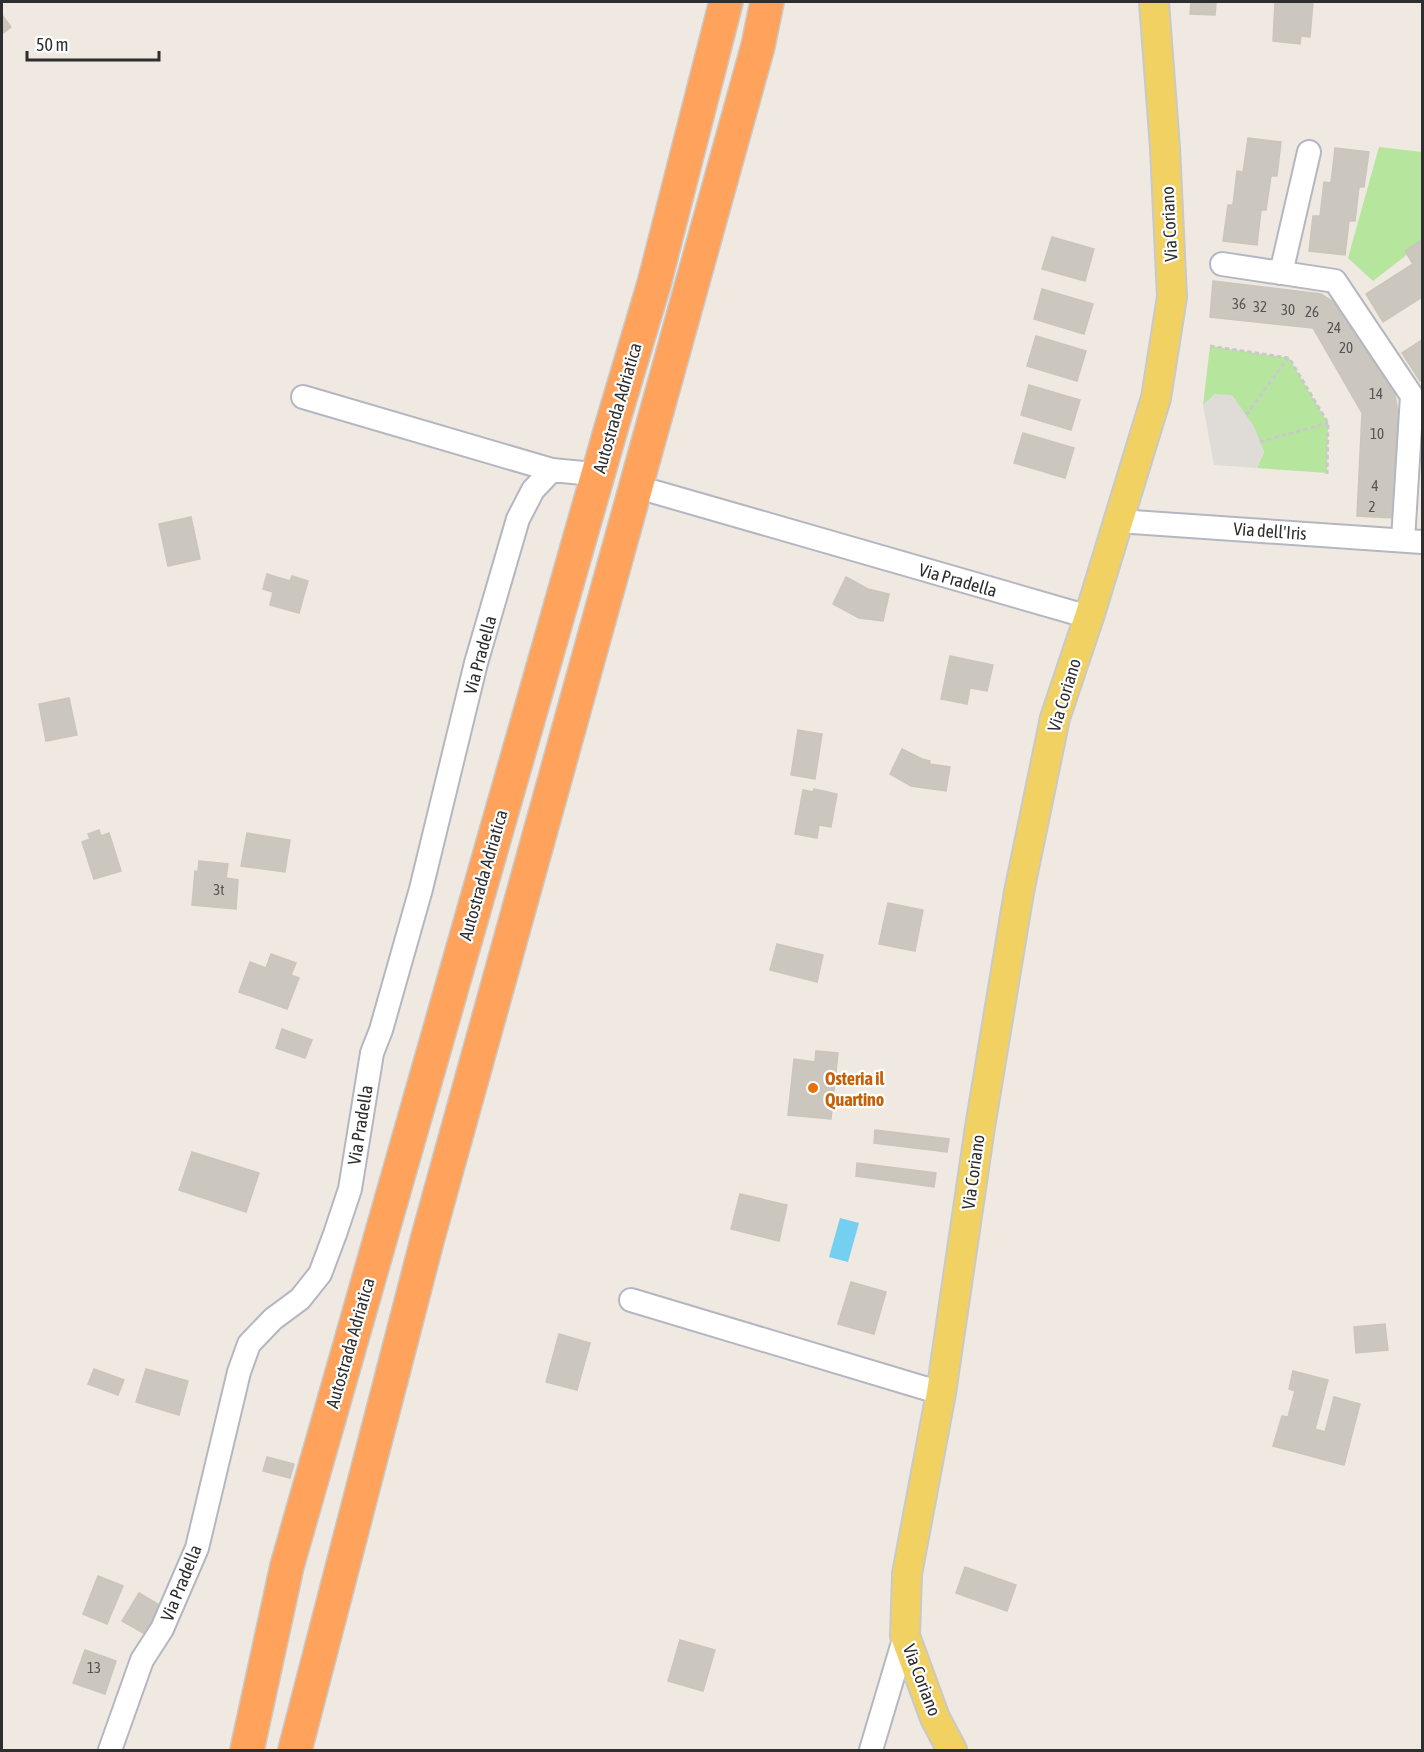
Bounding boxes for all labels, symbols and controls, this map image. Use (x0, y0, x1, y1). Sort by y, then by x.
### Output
scale bar (27, 24, 159, 62)
text: 50 m (36, 34, 68, 55)
street label: Via Coriano (1157, 186, 1181, 262)
house number: 36 (1232, 295, 1246, 312)
house number: 32 (1253, 298, 1267, 315)
house number: 30 (1281, 301, 1295, 318)
house number: 26 (1305, 303, 1319, 320)
house number: 24 (1327, 319, 1341, 336)
house number: 20 (1339, 339, 1353, 356)
street label: Autostrada Adriatica (588, 340, 646, 476)
house number: 14 (1369, 385, 1383, 402)
house number: 10 (1370, 425, 1384, 442)
house number: 4 (1371, 477, 1379, 494)
house number: 2 (1368, 498, 1376, 515)
street label: Via dell'Iris (1233, 518, 1307, 544)
street label: Via Pradella (916, 559, 1000, 601)
street label: Via Pradella (459, 613, 501, 697)
street label: Via Coriano (1043, 656, 1085, 734)
street label: Autostrada Adriatica (454, 807, 512, 943)
house number: 3t (213, 881, 225, 898)
place label: Osteria il Quartino (825, 1068, 884, 1110)
marker: Osteria il Quartino (806, 1081, 820, 1095)
street label: Via Pradella (343, 1084, 377, 1166)
street label: Via Coriano (957, 1133, 989, 1211)
street label: Autostrada Adriatica (321, 1275, 379, 1411)
street label: Via Pradella (156, 1542, 206, 1624)
street label: Via Coriano (899, 1641, 945, 1719)
house number: 13 (87, 1659, 101, 1676)

